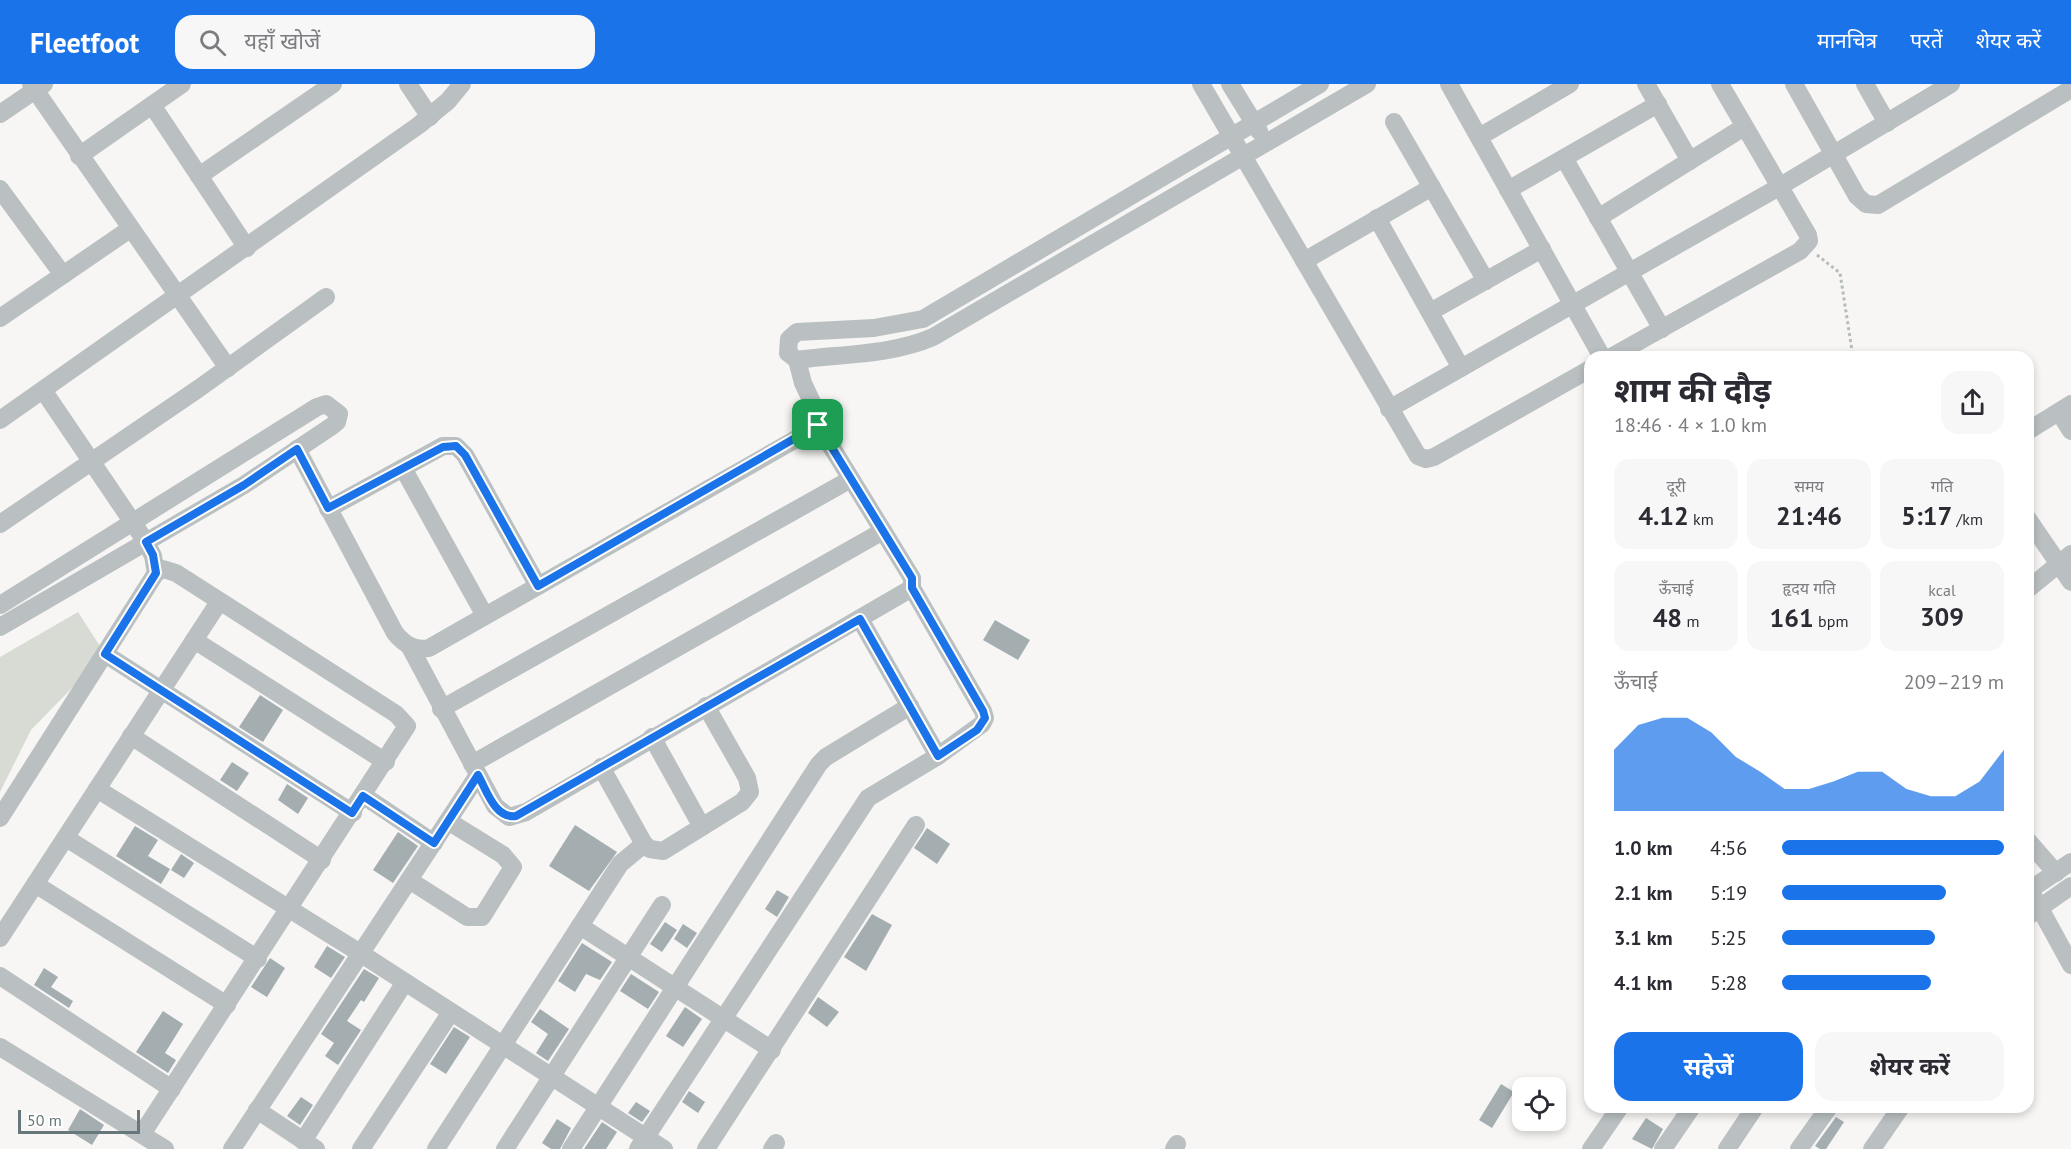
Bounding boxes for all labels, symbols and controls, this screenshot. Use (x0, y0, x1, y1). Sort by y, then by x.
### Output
search box (175, 15, 595, 69)
text: Fleetfoot (30, 24, 139, 61)
icon: search (196, 26, 229, 59)
text: यहाँ खोजें (244, 27, 320, 55)
text: मानचित्र (1817, 27, 1877, 54)
text: परतें (1910, 27, 1943, 54)
text: शेयर करें (1976, 27, 2041, 54)
text: शाम की दौड़ (1614, 368, 1771, 411)
button: share (1941, 371, 2004, 434)
pin (792, 399, 843, 450)
icon: arrive (801, 408, 834, 441)
text: 18:46 · 4 × 1.0 km (1614, 412, 1767, 438)
text: दूरी (1666, 476, 1686, 496)
text: समय (1794, 476, 1824, 496)
text: गति (1931, 476, 1953, 496)
text: 4.12 (1638, 499, 1689, 532)
text: 21:46 (1776, 499, 1842, 532)
text: 5:17 (1901, 499, 1952, 532)
text: km (1689, 509, 1714, 529)
text: /km (1952, 509, 1983, 529)
text: ऊँचाई (1659, 578, 1693, 598)
text: हृदय गति (1782, 578, 1836, 598)
text: kcal (1928, 580, 1956, 600)
text: 309 (1920, 600, 1964, 633)
text: 48 (1653, 601, 1682, 634)
text: 161 (1770, 601, 1814, 634)
text: m (1682, 611, 1699, 631)
text: bpm (1814, 611, 1848, 631)
text: ऊँचाई (1614, 669, 1657, 695)
text: 209–219 m (1904, 669, 2004, 695)
text: 1.0 km (1614, 835, 1673, 861)
text: 4:56 (1710, 835, 1747, 861)
text: 2.1 km (1614, 880, 1673, 906)
text: 5:19 (1710, 880, 1747, 906)
text: 3.1 km (1614, 925, 1673, 951)
text: 5:25 (1710, 925, 1747, 951)
text: 4.1 km (1614, 970, 1673, 996)
text: 5:28 (1710, 970, 1747, 996)
button: सहेजें (1614, 1032, 1803, 1101)
button: शेयर करें (1815, 1032, 2004, 1101)
map controls (1512, 1077, 1566, 1131)
button: locate (1512, 1077, 1566, 1131)
scale bar (18, 1107, 140, 1134)
text: 50 m (27, 1110, 62, 1130)

